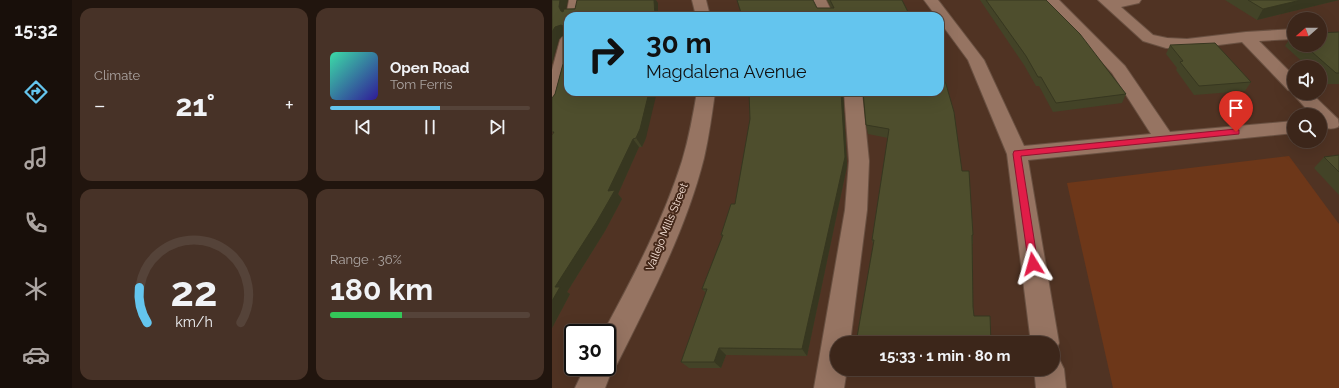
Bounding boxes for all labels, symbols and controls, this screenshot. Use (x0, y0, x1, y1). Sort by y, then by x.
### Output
north arrow (1287, 12, 1327, 52)
map controls (1287, 12, 1327, 148)
text: 15:32 (14, 19, 58, 40)
text: 30 m (646, 27, 712, 60)
icon: right (580, 28, 632, 80)
text: Open Road (390, 59, 470, 77)
button: sound (1287, 60, 1327, 100)
text: Magdalena Avenue (646, 61, 807, 82)
text: Climate (94, 68, 140, 83)
text: Tom Ferris (390, 77, 453, 92)
icon: directions (22, 78, 50, 106)
text: 21° (176, 88, 215, 123)
pin (1219, 91, 1253, 132)
text: − (94, 92, 106, 118)
text: + (285, 92, 294, 118)
icon: arrive (1225, 97, 1247, 119)
button: search (1287, 108, 1327, 148)
icon: previous (352, 116, 374, 138)
icon: pause (419, 116, 441, 138)
icon: next (486, 116, 508, 138)
icon: music (22, 144, 50, 172)
street label: Vallejo Mills Street (643, 181, 691, 273)
icon: phone (22, 209, 50, 237)
position arrow (1012, 243, 1054, 285)
text: Range · 36% (330, 252, 402, 267)
text: 22 (171, 266, 217, 315)
text: 180 km (330, 272, 433, 307)
icon: climate (22, 275, 50, 303)
text: km/h (175, 313, 213, 329)
speed limit sign: 30 (564, 324, 616, 376)
icon: car (22, 341, 50, 369)
text: 15:33 · 1 min · 80 m (879, 347, 1011, 365)

